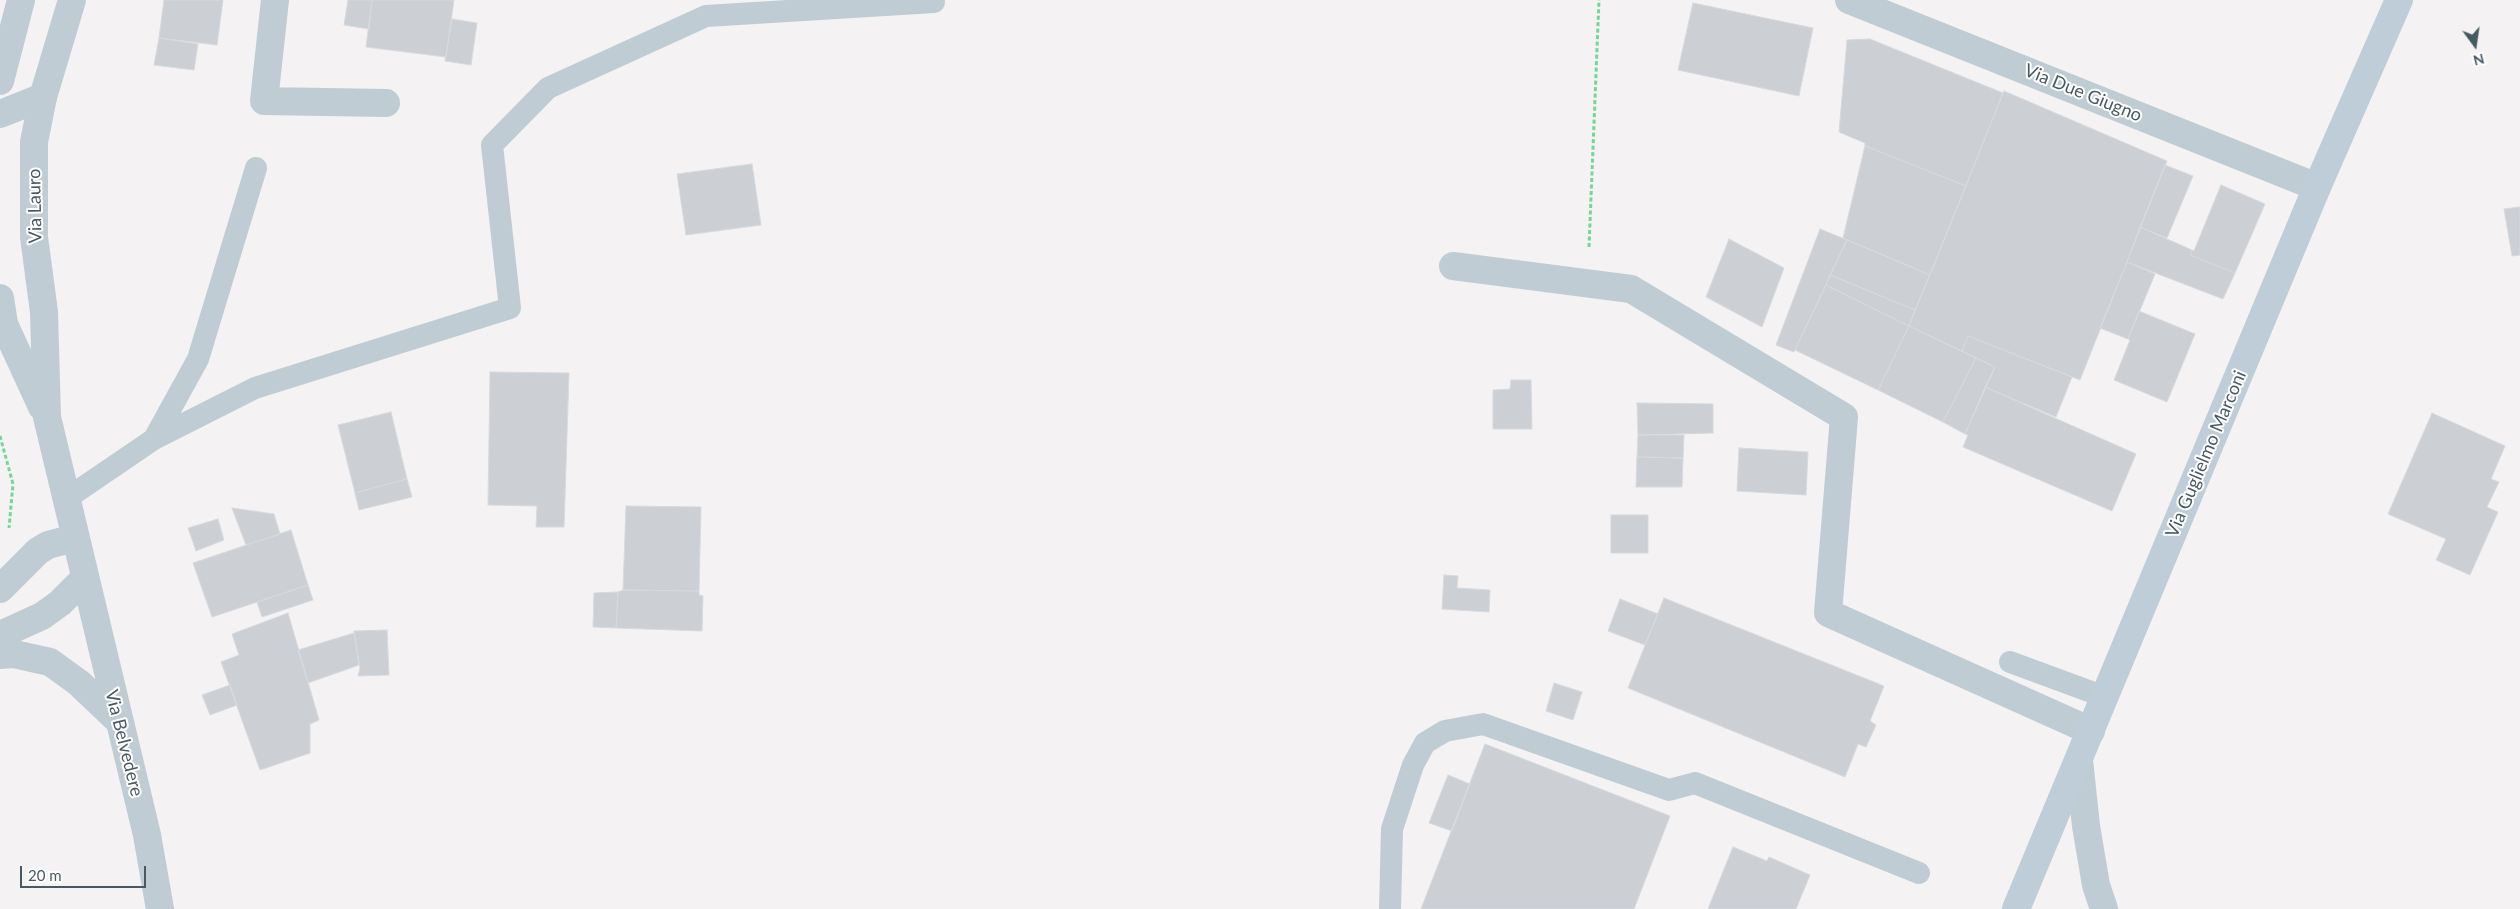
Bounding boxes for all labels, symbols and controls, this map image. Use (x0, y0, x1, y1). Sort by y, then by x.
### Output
north arrow (2450, 20, 2500, 70)
text: N (2471, 50, 2486, 70)
street label: Via Due Giugno (2021, 60, 2145, 126)
street label: Via Lauro (24, 168, 46, 244)
street label: Via Guglielmo Marconi (2161, 367, 2251, 541)
street label: Via Belvedere (100, 687, 148, 799)
scale bar (22, 856, 149, 888)
text: 20 m (28, 866, 62, 884)

